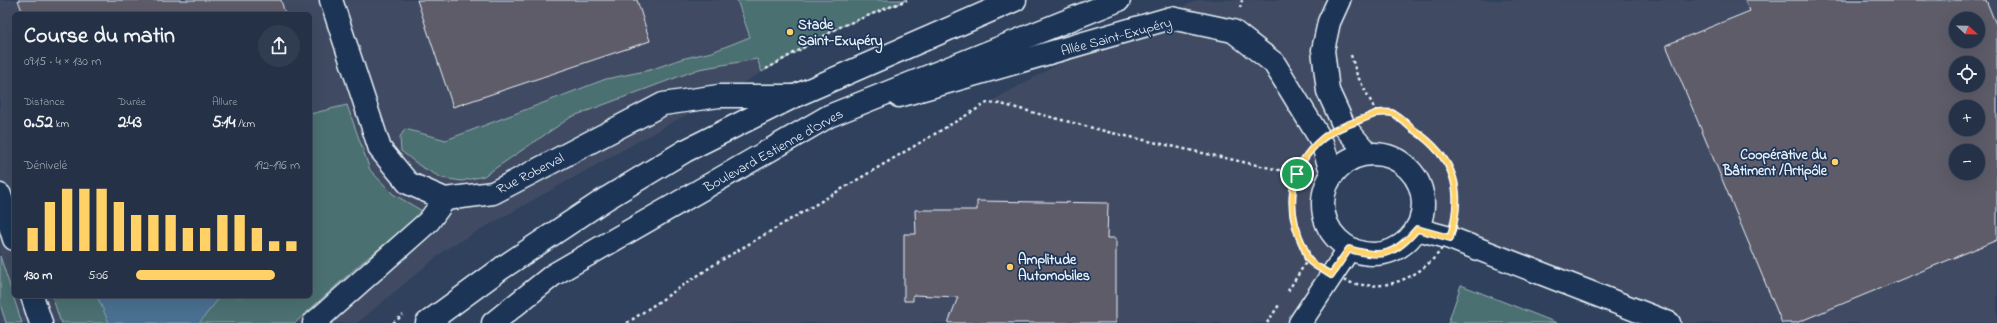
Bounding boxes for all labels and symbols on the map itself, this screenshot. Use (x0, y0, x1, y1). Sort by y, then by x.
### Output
street label: Allée Saint-Exupéry (1059, 12, 1175, 63)
north arrow (1949, 12, 1985, 48)
place label: Stade Saint-Exupéry (798, 15, 883, 54)
marker: Stade Saint-Exupéry (785, 27, 795, 37)
street label: Boulevard Estienne d'Orves (699, 104, 847, 199)
place label: Coopérative du Bâtiment /Artipôle (1722, 145, 1828, 182)
street label: Rue Roberval (493, 148, 568, 200)
pin (1280, 157, 1314, 191)
marker: Coopérative du Bâtiment /Artipôle (1830, 157, 1840, 167)
place label: Amplitude Automobiles (1018, 250, 1090, 287)
marker: Amplitude Automobiles (1005, 262, 1015, 272)

